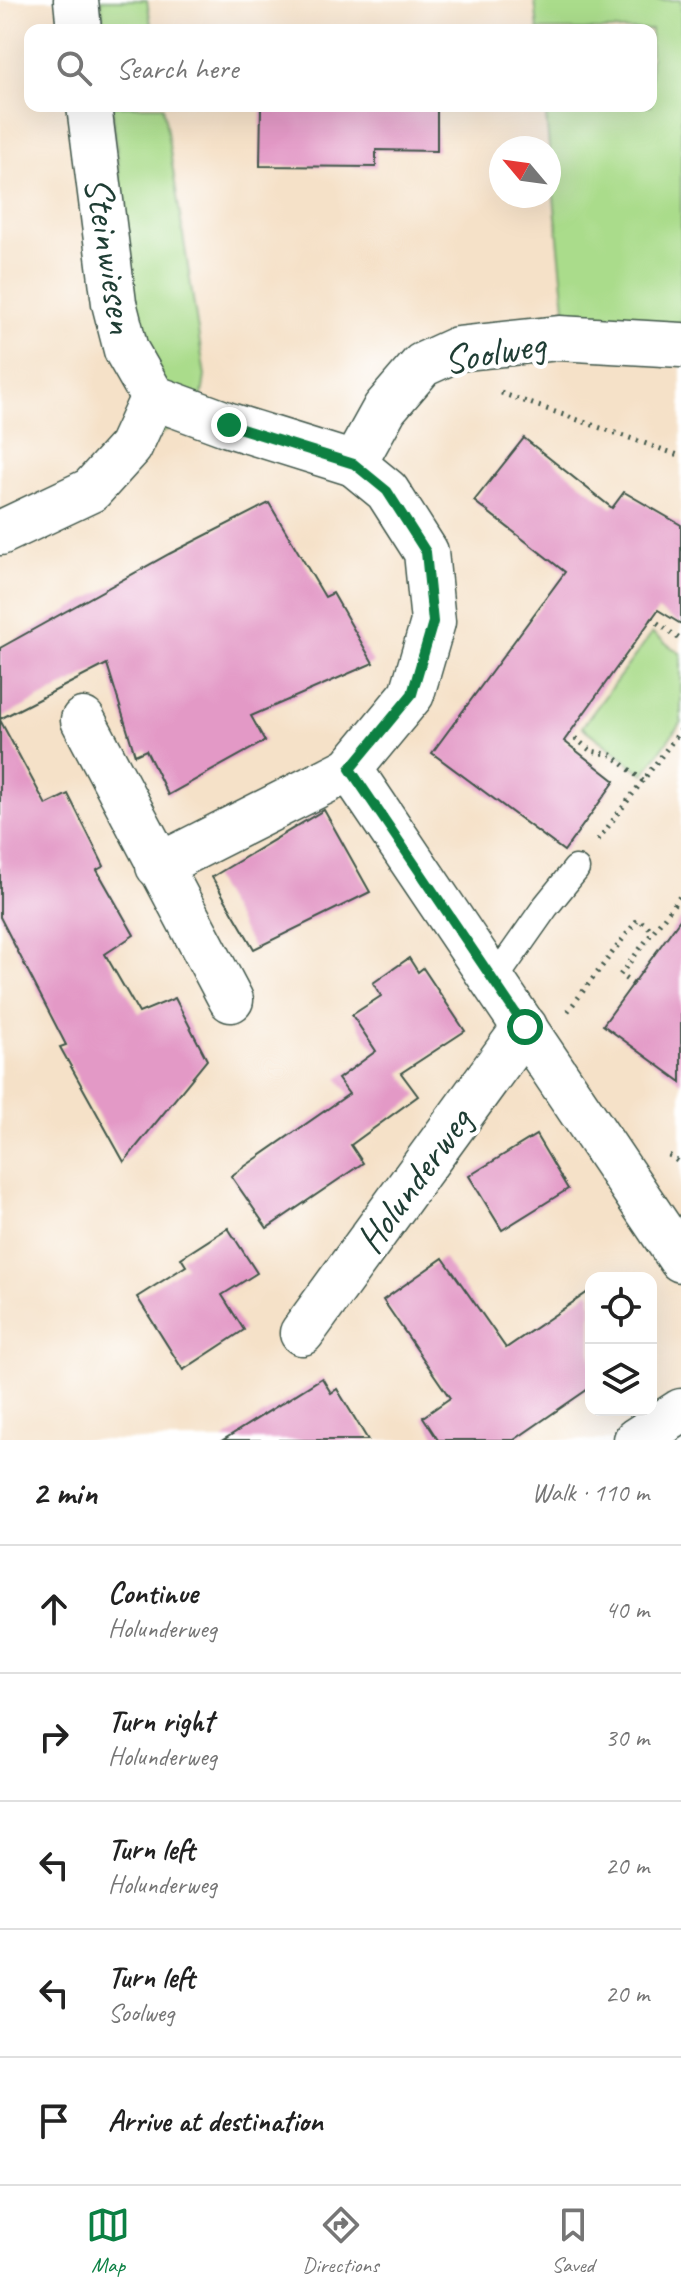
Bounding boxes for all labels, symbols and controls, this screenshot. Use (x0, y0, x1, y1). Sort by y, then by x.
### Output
search box (24, 24, 657, 112)
icon: search (52, 46, 96, 90)
text: Search here (116, 49, 238, 87)
north arrow (489, 136, 561, 208)
street label: Steinwiesen (73, 173, 147, 338)
street label: Soolweg (440, 318, 551, 385)
route end (211, 407, 247, 443)
route start (507, 1009, 543, 1045)
street label: Holunderweg (344, 1096, 485, 1263)
map controls (585, 1272, 657, 1416)
button: locate (585, 1272, 657, 1344)
button: layers (585, 1344, 657, 1416)
text: 2 min (32, 1471, 97, 1514)
text: Walk · 110 m (532, 1476, 649, 1509)
text: Continue (108, 1574, 198, 1612)
icon: ahead (32, 1587, 76, 1631)
text: 40 m (605, 1593, 649, 1626)
text: Holunderweg (108, 1612, 217, 1645)
text: Turn right (108, 1702, 213, 1740)
icon: right (32, 1715, 76, 1759)
text: 30 m (605, 1721, 649, 1754)
text: Holunderweg (108, 1740, 217, 1773)
text: Turn left (108, 1830, 195, 1868)
icon: left (32, 1843, 76, 1887)
text: 20 m (605, 1849, 649, 1882)
text: Holunderweg (108, 1868, 217, 1901)
text: Turn left (108, 1958, 195, 1996)
icon: left (32, 1971, 76, 2015)
text: 20 m (605, 1977, 649, 2010)
text: Soolweg (108, 1996, 174, 2029)
icon: arrive (32, 2099, 76, 2143)
text: Arrive at destination (108, 2102, 323, 2140)
tab: Map (86, 2203, 130, 2279)
tab: Directions (302, 2203, 379, 2279)
tab: Saved (551, 2203, 595, 2279)

